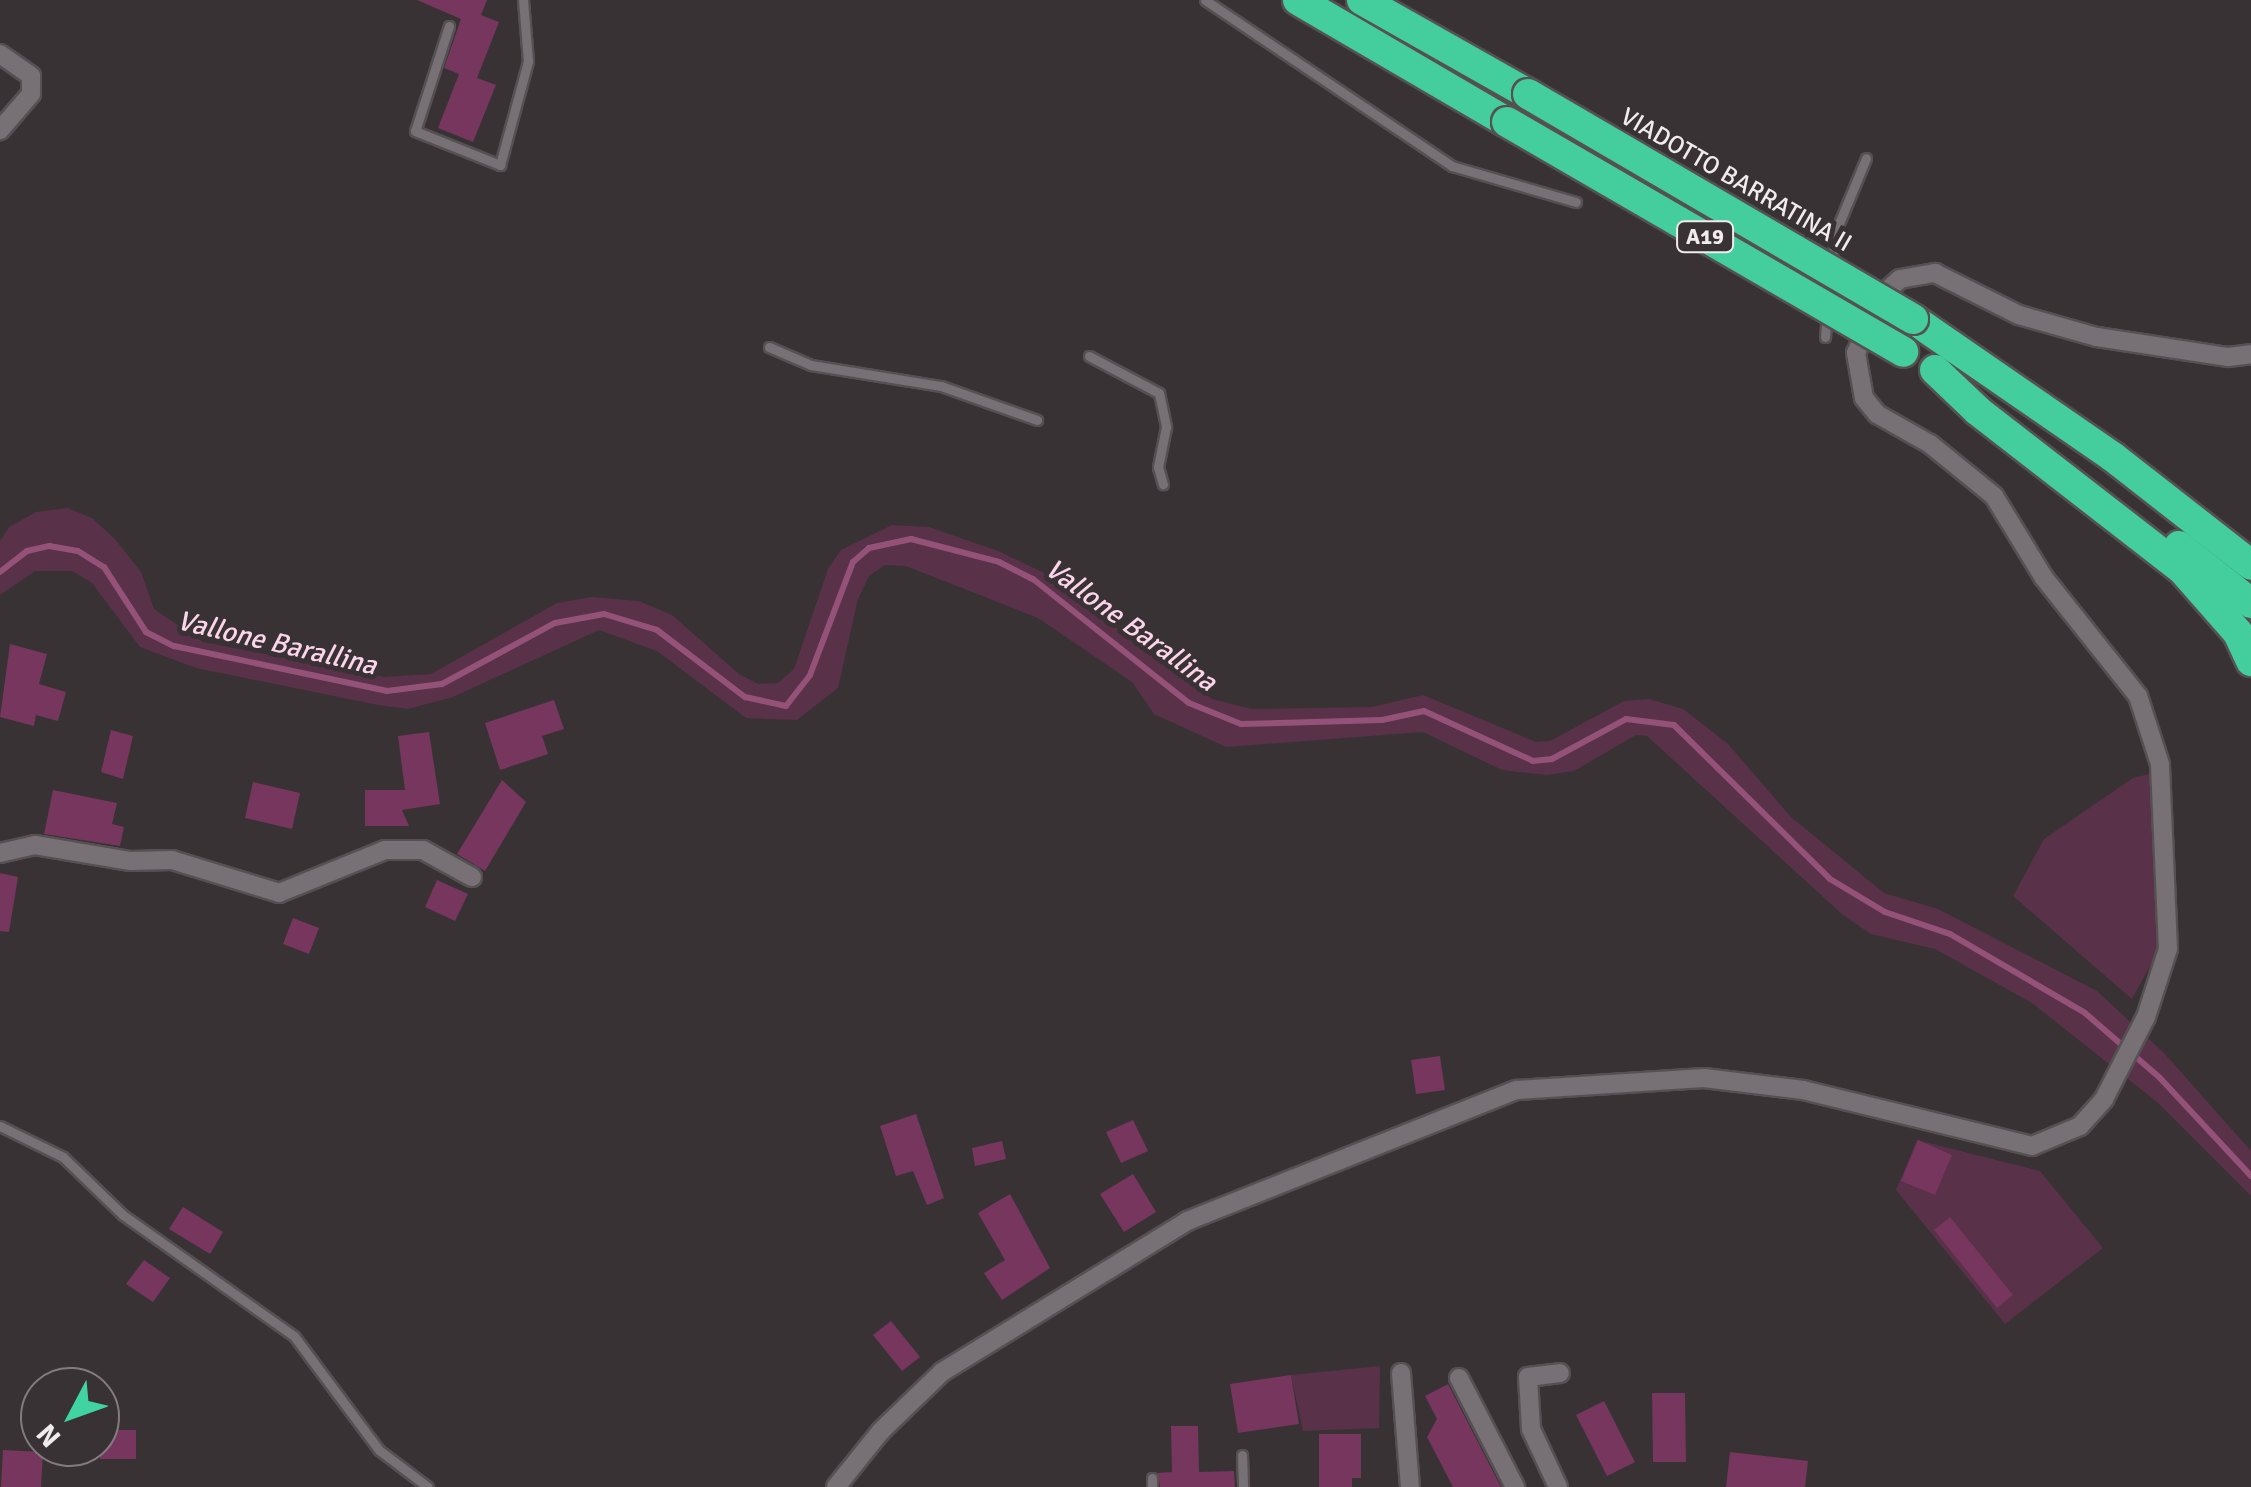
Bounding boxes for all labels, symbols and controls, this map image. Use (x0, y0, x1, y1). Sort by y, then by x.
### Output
street label: VIADOTTO BARRATINA II (1615, 102, 1857, 258)
road number: A19 (1675, 220, 1735, 254)
water label: Vallone Barallina (1039, 552, 1223, 698)
water label: Vallone Barallina (174, 604, 380, 682)
north arrow (20, 1367, 120, 1467)
text: N (30, 1417, 68, 1454)

